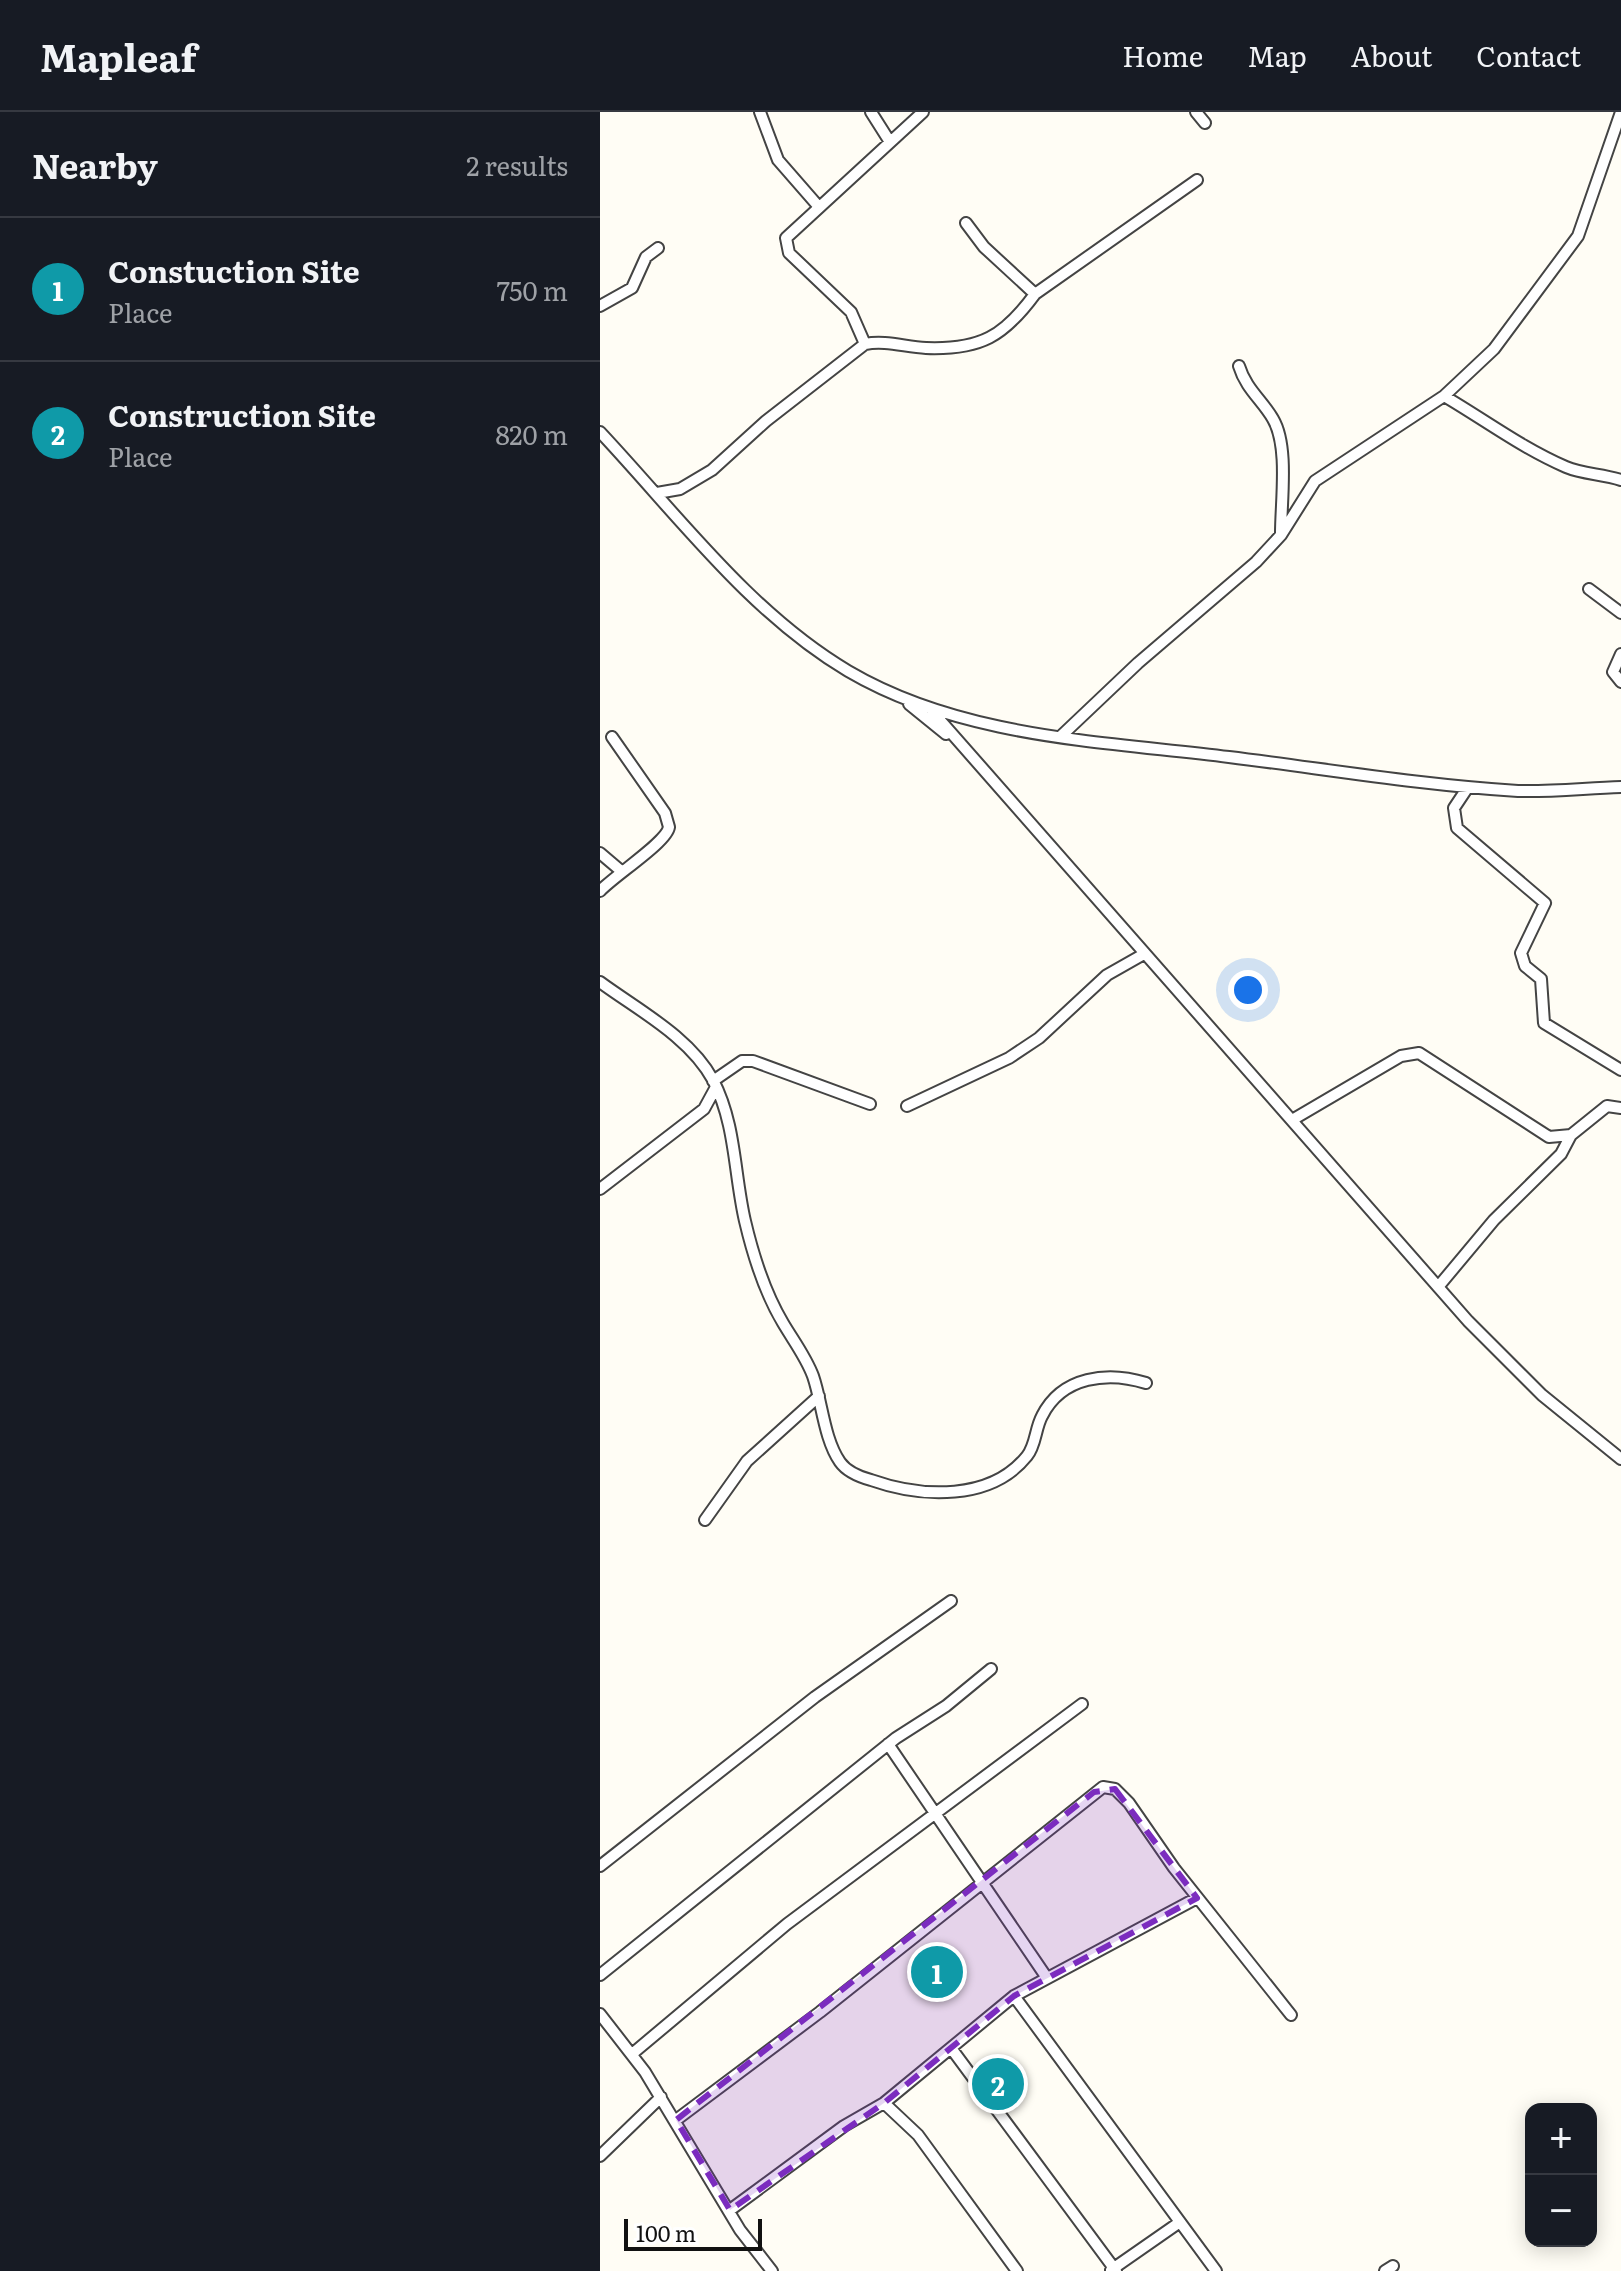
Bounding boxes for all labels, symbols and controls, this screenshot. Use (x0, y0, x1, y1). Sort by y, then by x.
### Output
text: Mapleaf (40, 27, 197, 84)
text: Home (1122, 34, 1203, 76)
text: Map (1247, 34, 1307, 76)
text: About (1351, 34, 1432, 76)
text: Contact (1476, 34, 1581, 76)
text: Nearby (32, 139, 158, 189)
text: 2 results (466, 145, 568, 184)
text: Constuction Site (108, 248, 360, 292)
text: 1 (53, 270, 63, 309)
text: 750 m (497, 270, 568, 309)
text: Place (108, 292, 173, 331)
text: Construction Site (108, 392, 376, 436)
text: 2 (51, 414, 65, 453)
text: 820 m (495, 414, 568, 453)
text: Place (108, 436, 173, 475)
your location (1228, 970, 1268, 1010)
pin: 1 (911, 1942, 963, 2002)
pin: 2 (972, 2054, 1024, 2114)
map controls (1525, 2103, 1597, 2247)
button: + (1525, 2103, 1597, 2175)
button: − (1525, 2175, 1597, 2247)
scale bar (624, 2215, 762, 2251)
text: 100 m (636, 2216, 696, 2249)

